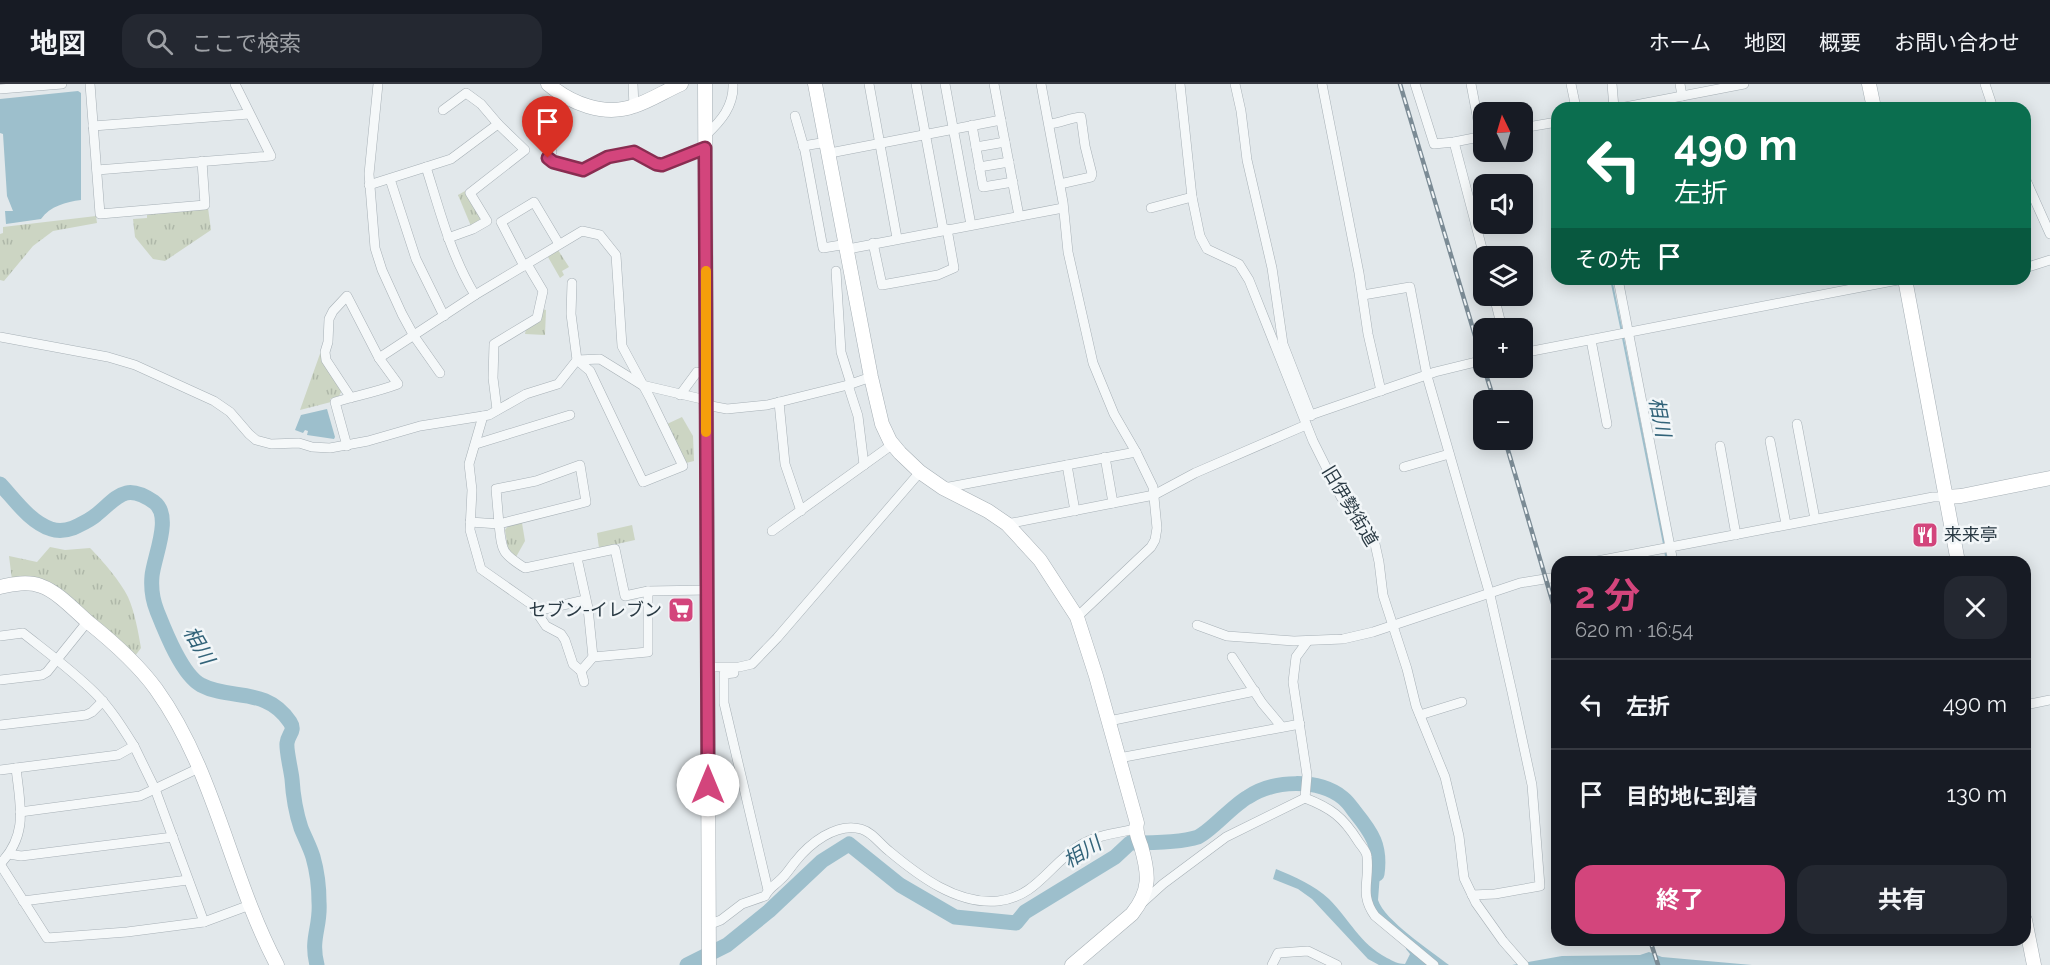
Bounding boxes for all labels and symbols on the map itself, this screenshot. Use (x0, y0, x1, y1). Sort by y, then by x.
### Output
pin (522, 96, 573, 158)
north arrow (1473, 102, 1533, 162)
water label: 相川 (1644, 395, 1676, 441)
street label: 旧伊勢街道 (1318, 462, 1383, 550)
restaurant icon: 来来亭 (1910, 520, 1940, 550)
place label: 来来亭 (1944, 524, 1998, 545)
supermarket icon: セブン-イレブン (666, 595, 696, 625)
place label: セブン-イレブン (528, 599, 662, 620)
water label: 相川 (179, 622, 220, 670)
position arrow (676, 753, 740, 817)
water label: 相川 (1059, 830, 1107, 873)

